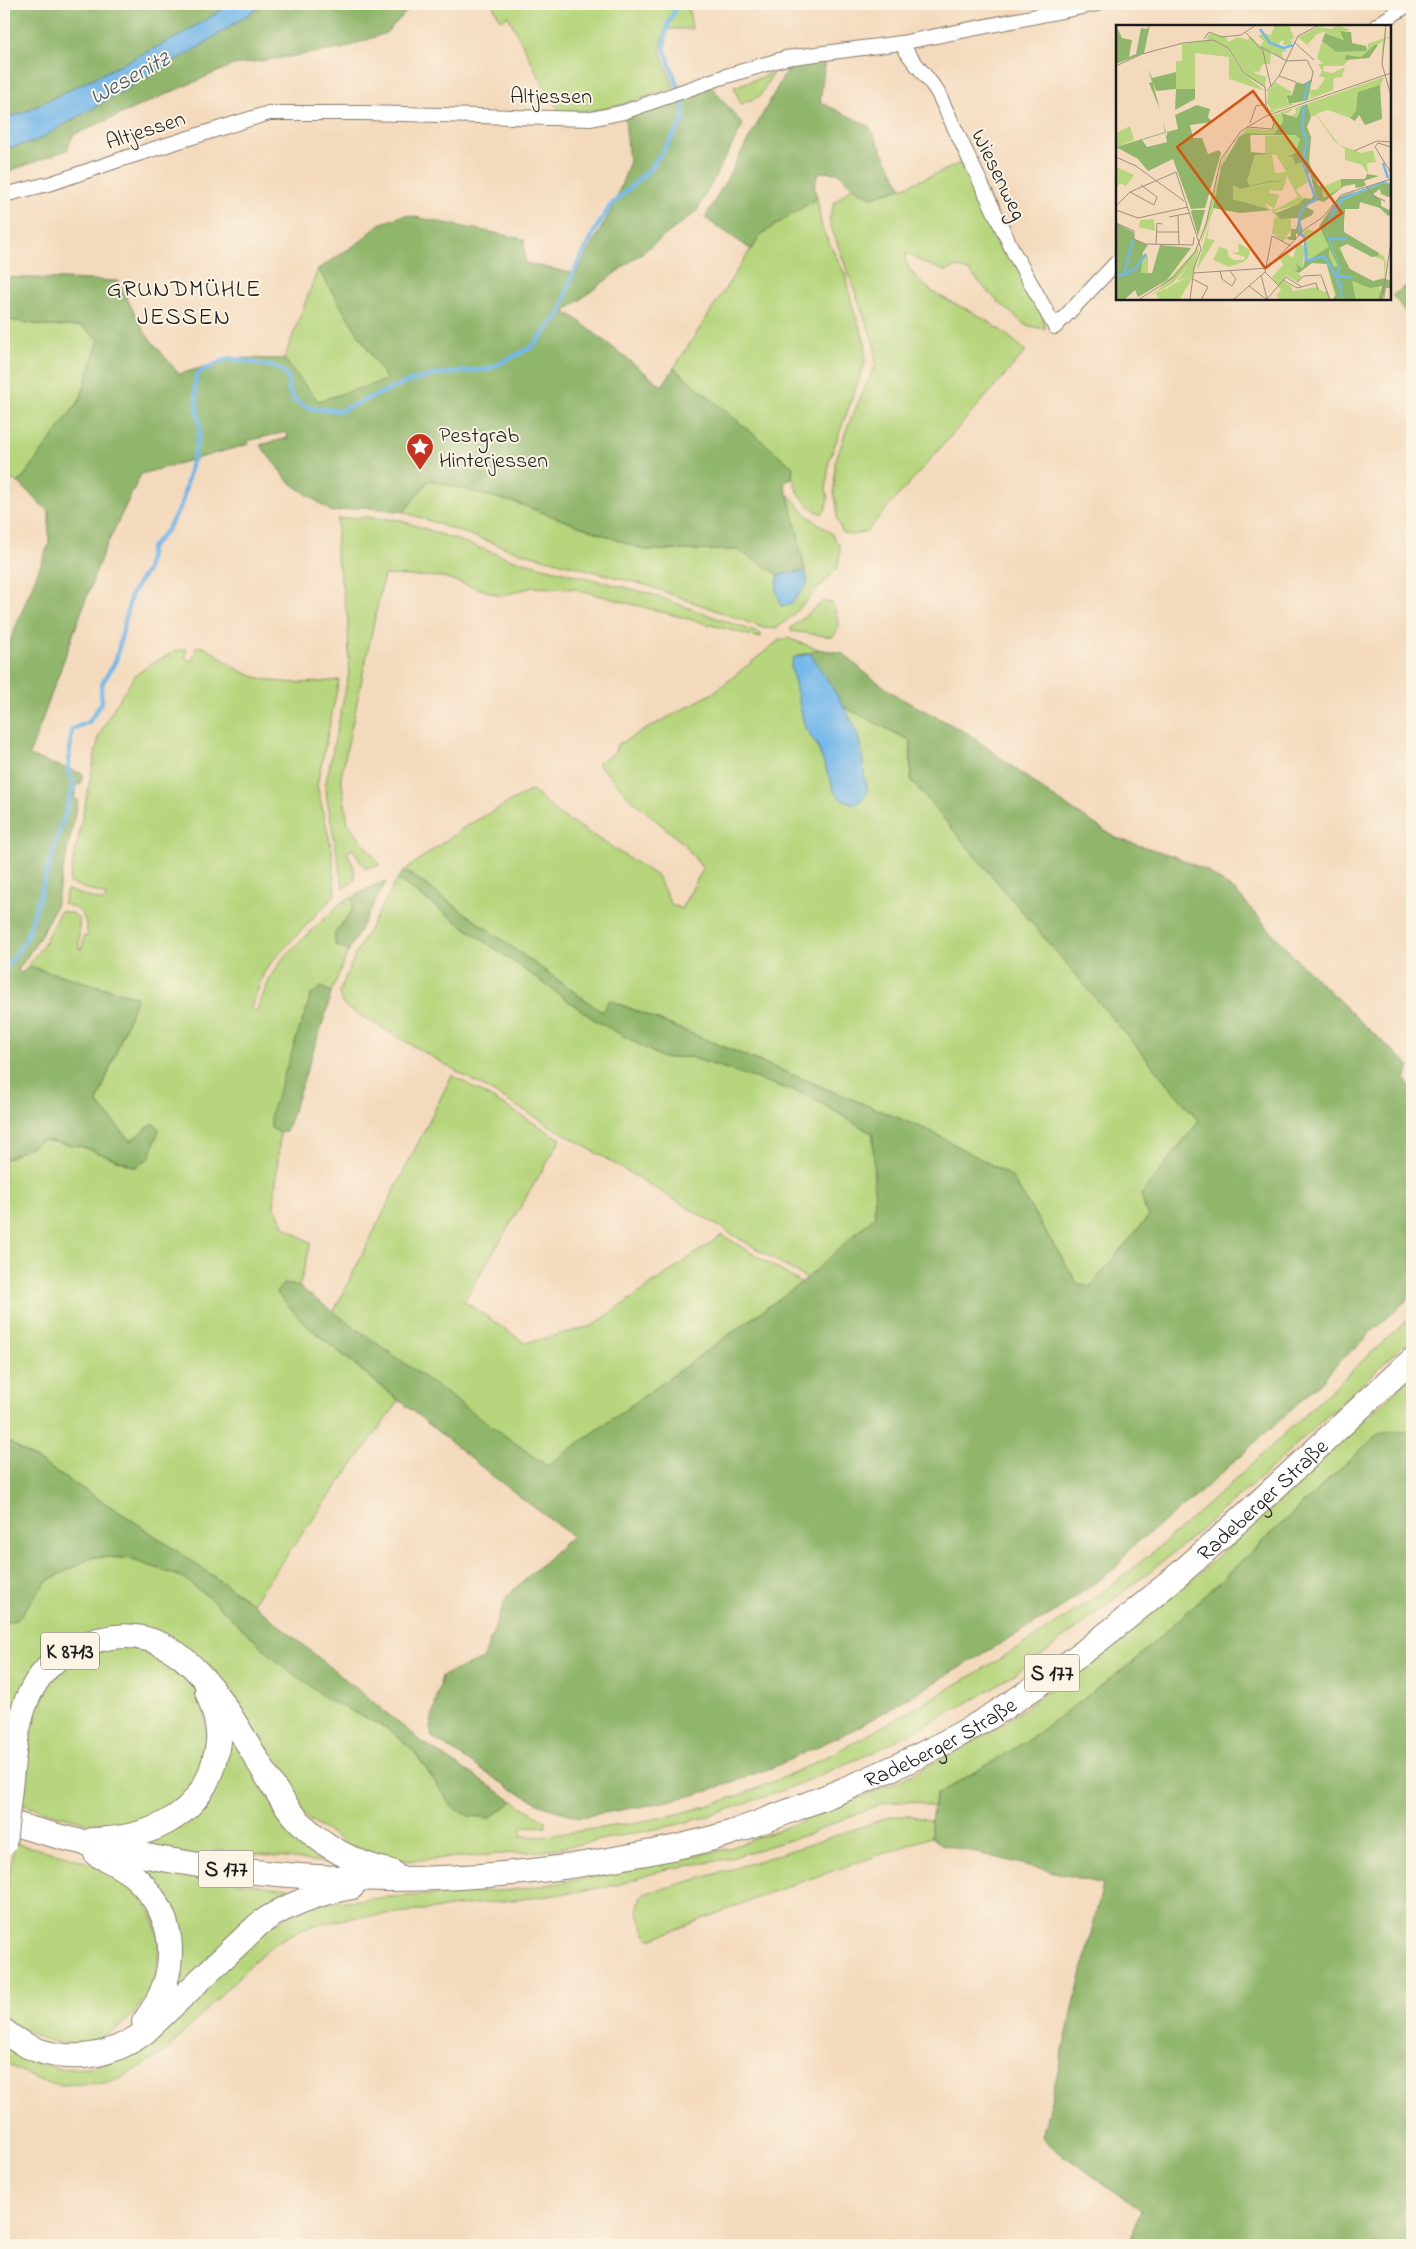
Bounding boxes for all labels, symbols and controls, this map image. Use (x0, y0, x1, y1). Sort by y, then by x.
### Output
inset map (1116, 25, 1391, 300)
water label: Wesenitz (84, 42, 178, 115)
street label: Altjessen (510, 82, 592, 114)
street label: Altjessen (102, 104, 190, 160)
street label: Wiesenweg (961, 124, 1033, 227)
district label: GRUNDMÜHLE JESSEN (107, 273, 261, 336)
place label: Pestgrab Hinterjessen (439, 421, 548, 478)
place icon: Pestgrab Hinterjessen (405, 432, 435, 471)
street label: Radeberger Straße (1191, 1432, 1337, 1570)
road number: K 8713 (41, 1632, 99, 1670)
road number: S 177 (1024, 1655, 1080, 1692)
street label: Radeberger Straße (860, 1691, 1024, 1798)
road number: S 177 (198, 1850, 254, 1888)

